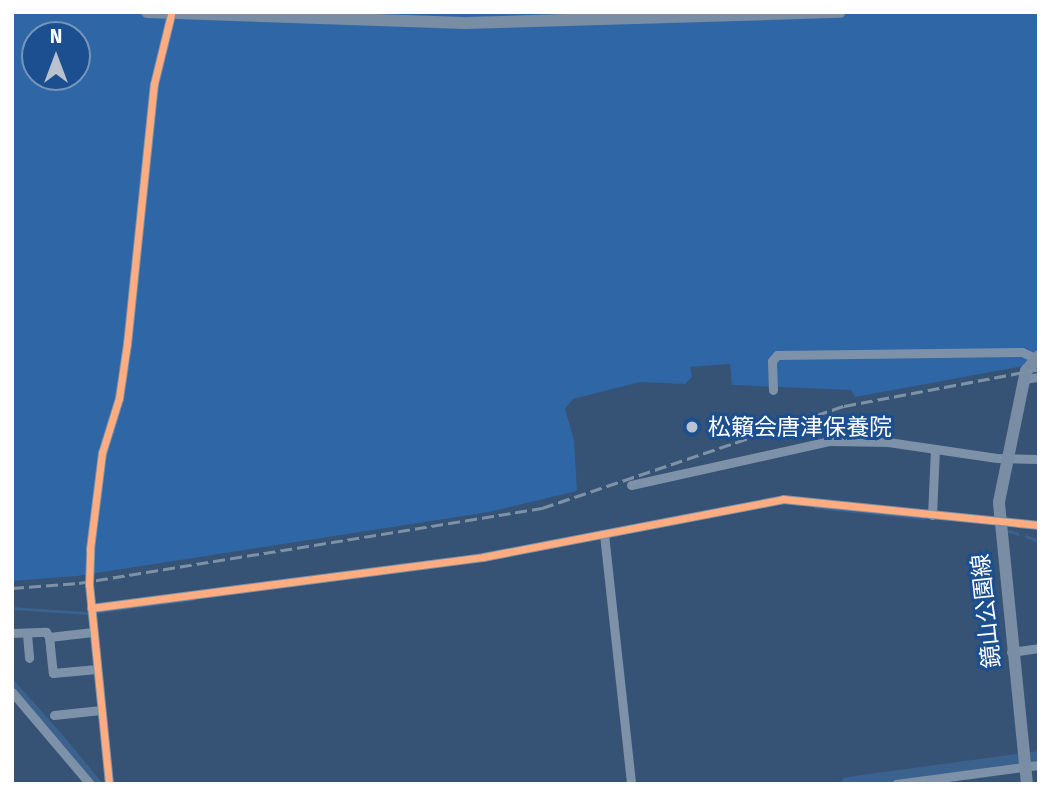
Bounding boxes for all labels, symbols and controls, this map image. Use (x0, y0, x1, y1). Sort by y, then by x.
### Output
north arrow (21, 21, 91, 91)
text: N (50, 25, 62, 48)
place label: 松籟会唐津保養院 (708, 413, 892, 441)
marker: 松籟会唐津保養院 (682, 417, 702, 437)
street label: 鏡山公園線 (966, 552, 1006, 670)

